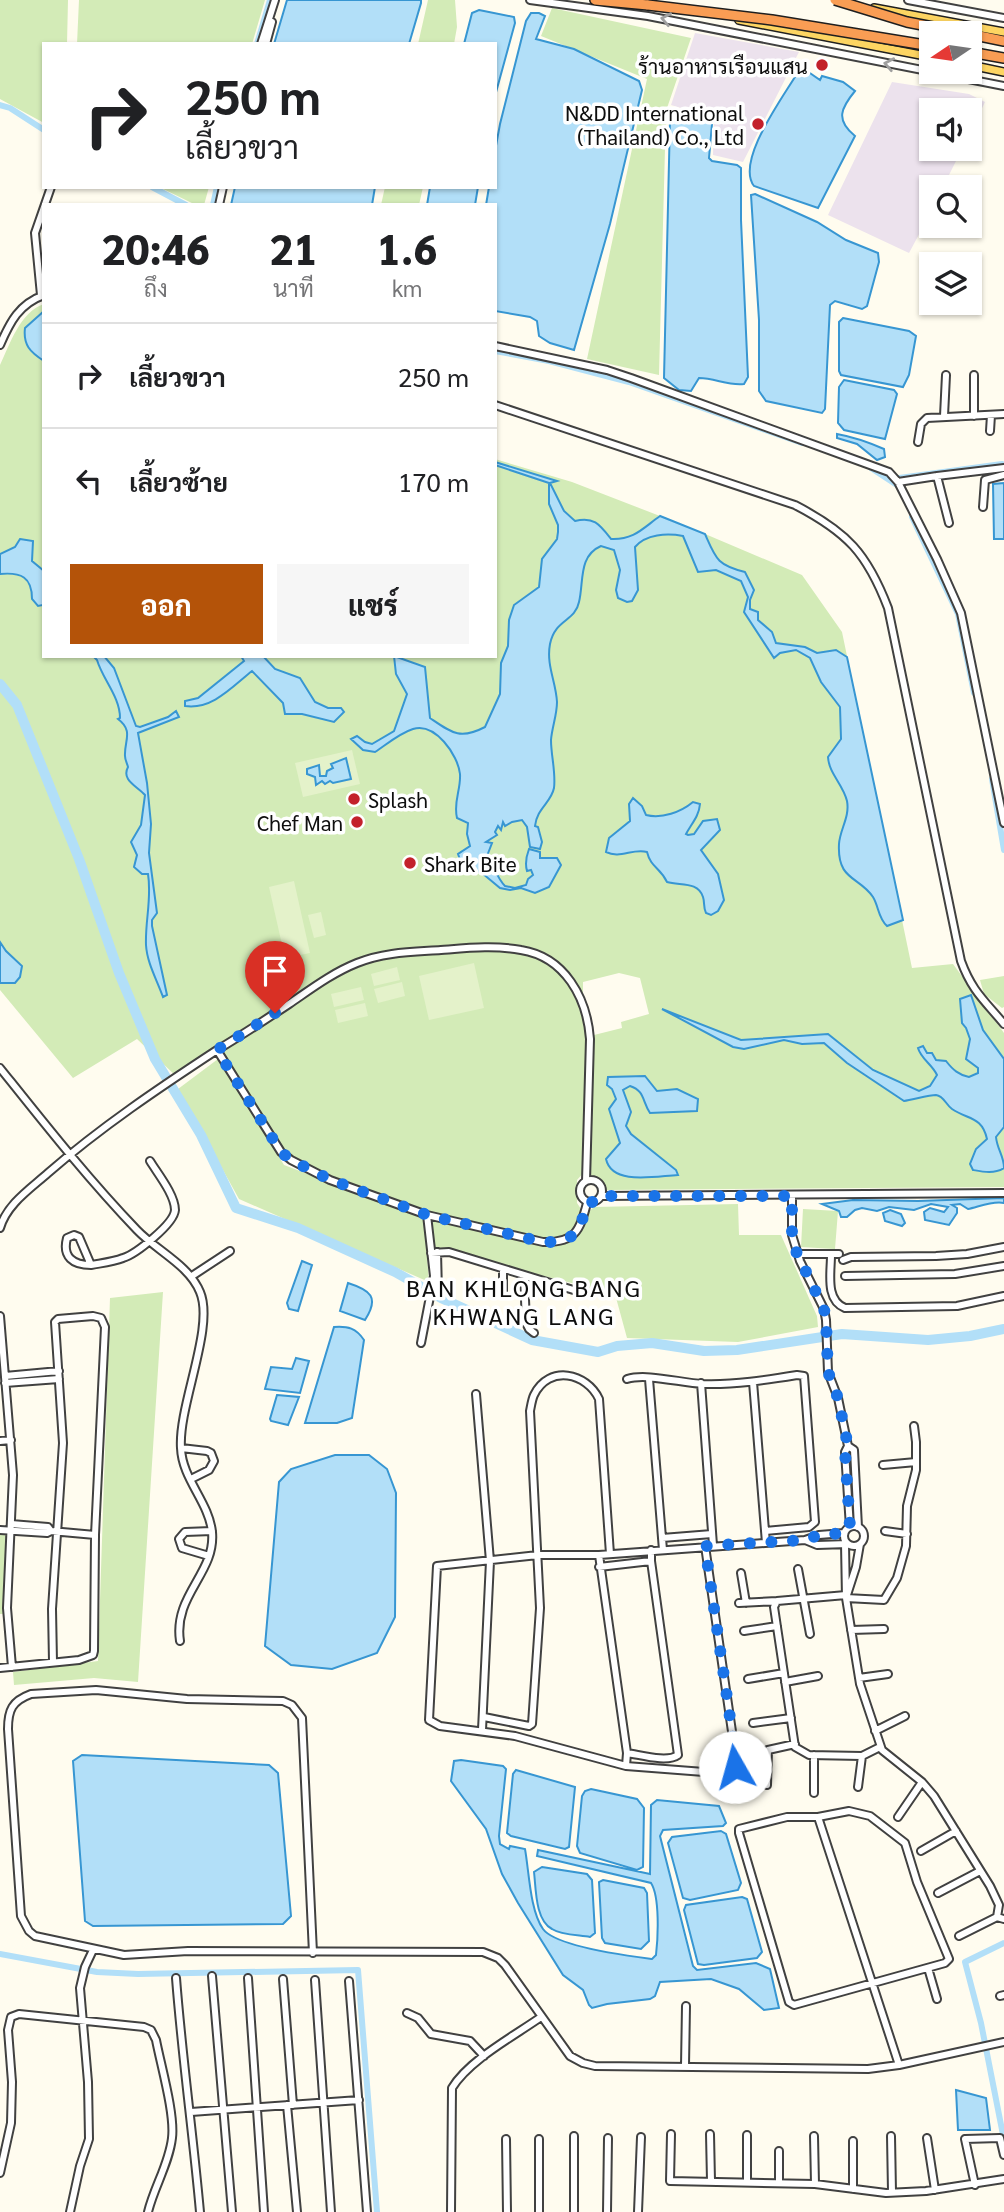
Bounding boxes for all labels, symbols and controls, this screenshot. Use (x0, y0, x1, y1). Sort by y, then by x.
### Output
one-way arrow (660, 13, 672, 28)
north arrow (919, 21, 982, 84)
map controls (919, 21, 982, 315)
place label: ร้านอาหารเรือนแสน (638, 52, 808, 79)
marker: ร้านอาหารเรือนแสน (814, 57, 830, 73)
one-way arrow (883, 57, 895, 72)
text: 250 m (185, 63, 321, 126)
icon: right (70, 70, 161, 161)
button: sound (919, 98, 982, 161)
place label: N&DD International (Thailand) Co., Ltd (565, 99, 744, 150)
marker: N&DD International (Thailand) Co., Ltd (750, 116, 766, 132)
text: เลี้ยวขวา (185, 125, 299, 166)
button: search (919, 175, 982, 238)
text: 20:46 (101, 220, 210, 275)
text: 21 (269, 220, 317, 275)
text: 1.6 (377, 220, 437, 275)
button: layers (919, 252, 982, 315)
text: ถึง (144, 272, 168, 302)
text: นาที (273, 272, 314, 302)
text: km (392, 272, 422, 302)
icon: right (70, 357, 108, 395)
text: เลี้ยวขวา (129, 359, 226, 393)
text: 250 m (398, 359, 469, 393)
icon: left (70, 462, 108, 500)
text: เลี้ยวซ้าย (129, 464, 228, 498)
text: 170 m (398, 464, 469, 498)
button: ออก (70, 564, 263, 644)
button: แชร์ (277, 564, 469, 644)
place label: Splash (368, 786, 428, 813)
marker: Splash (346, 791, 362, 807)
place label: Chef Man (257, 809, 343, 836)
marker: Chef Man (349, 814, 365, 830)
place label: Shark Bite (424, 850, 517, 877)
marker: Shark Bite (402, 855, 418, 871)
pin (245, 941, 305, 1013)
icon: arrive (256, 952, 294, 990)
district label: BAN KHLONG BANG KHWANG LANG (406, 1271, 642, 1331)
position arrow (698, 1730, 772, 1804)

